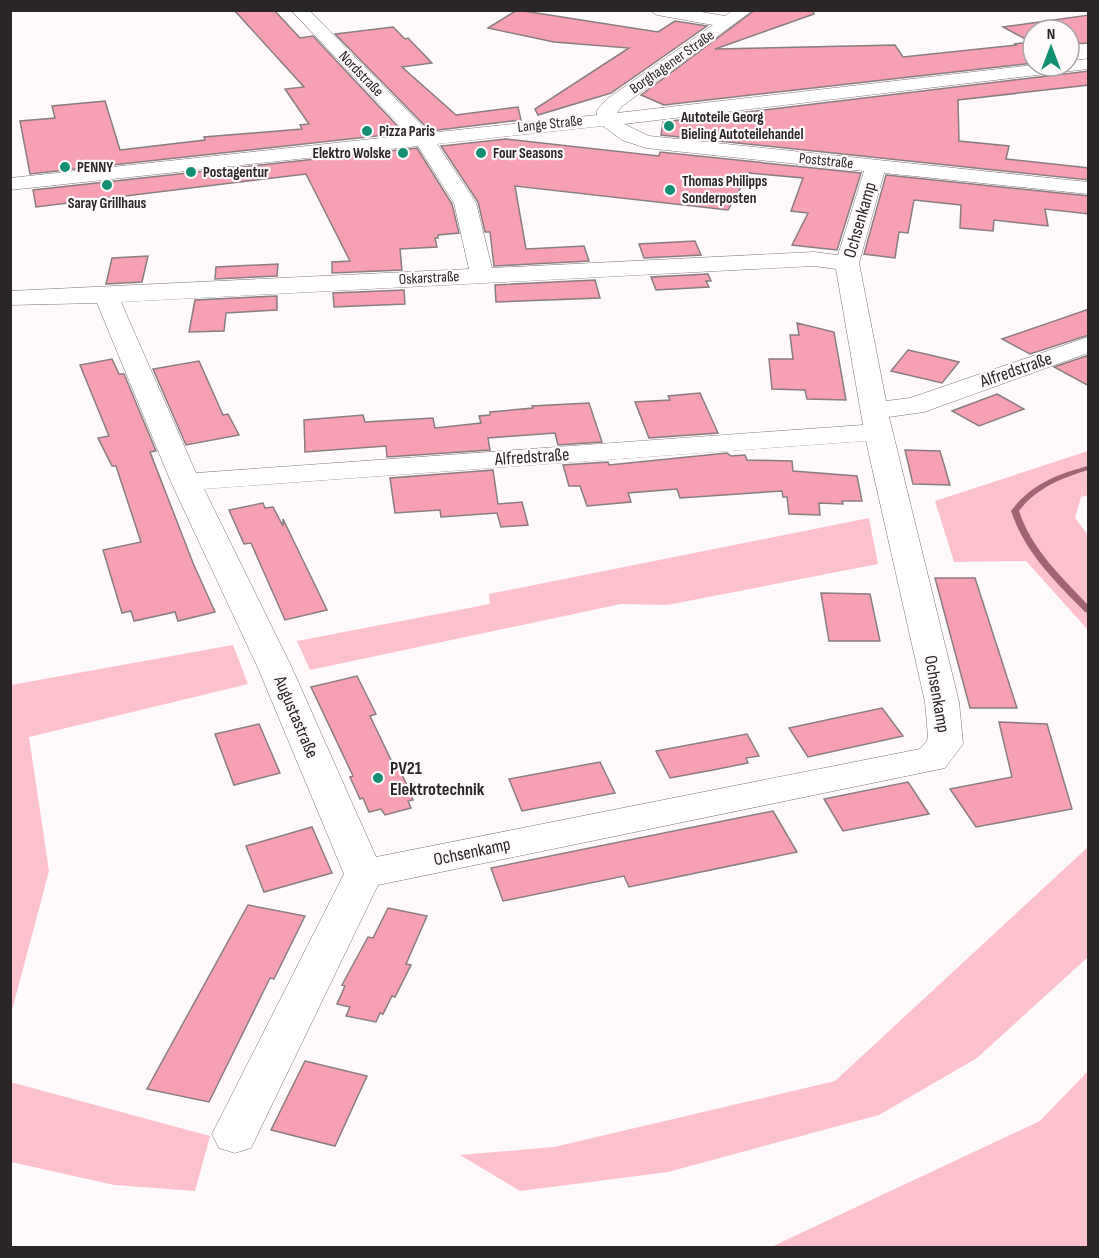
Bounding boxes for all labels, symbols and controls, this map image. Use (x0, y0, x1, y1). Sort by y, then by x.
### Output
north arrow (1021, 18, 1081, 78)
text: N (1047, 25, 1055, 44)
street label: Borghagener Straße (626, 26, 718, 98)
street label: Nordstraße (335, 47, 387, 101)
place label: Autoteile Georg Bieling Autoteilehandel (680, 108, 804, 144)
street label: Lange Straße (517, 111, 583, 137)
marker: Autoteile Georg Bieling Autoteilehandel (662, 119, 676, 133)
place label: Pizza Paris (379, 122, 435, 141)
marker: Pizza Paris (360, 124, 374, 138)
place label: Elektro Wolske (312, 144, 391, 163)
place label: Four Seasons (493, 144, 563, 163)
marker: Elektro Wolske (396, 146, 410, 160)
marker: Four Seasons (474, 146, 488, 160)
street label: Poststraße (798, 149, 854, 173)
place label: PENNY (77, 158, 113, 177)
marker: PENNY (58, 160, 72, 174)
place label: Postagentur (203, 163, 269, 182)
marker: Postagentur (184, 165, 198, 179)
place label: Thomas Philipps Sonderposten (682, 172, 768, 208)
marker: Saray Grillhaus (100, 178, 114, 192)
street label: Ochsenkamp (839, 180, 881, 260)
marker: Thomas Philipps Sonderposten (663, 183, 677, 197)
place label: Saray Grillhaus (68, 194, 147, 213)
street label: Oskarstraße (398, 267, 460, 289)
street label: Alfredstraße (976, 348, 1055, 392)
street label: Alfredstraße (493, 444, 570, 470)
street label: Ochsenkamp (920, 654, 954, 734)
street label: Augustastraße (269, 672, 323, 761)
place label: PV21 Elektrotechnik (390, 758, 485, 800)
marker: PV21 Elektrotechnik (371, 771, 385, 785)
street label: Ochsenkamp (432, 834, 512, 870)

